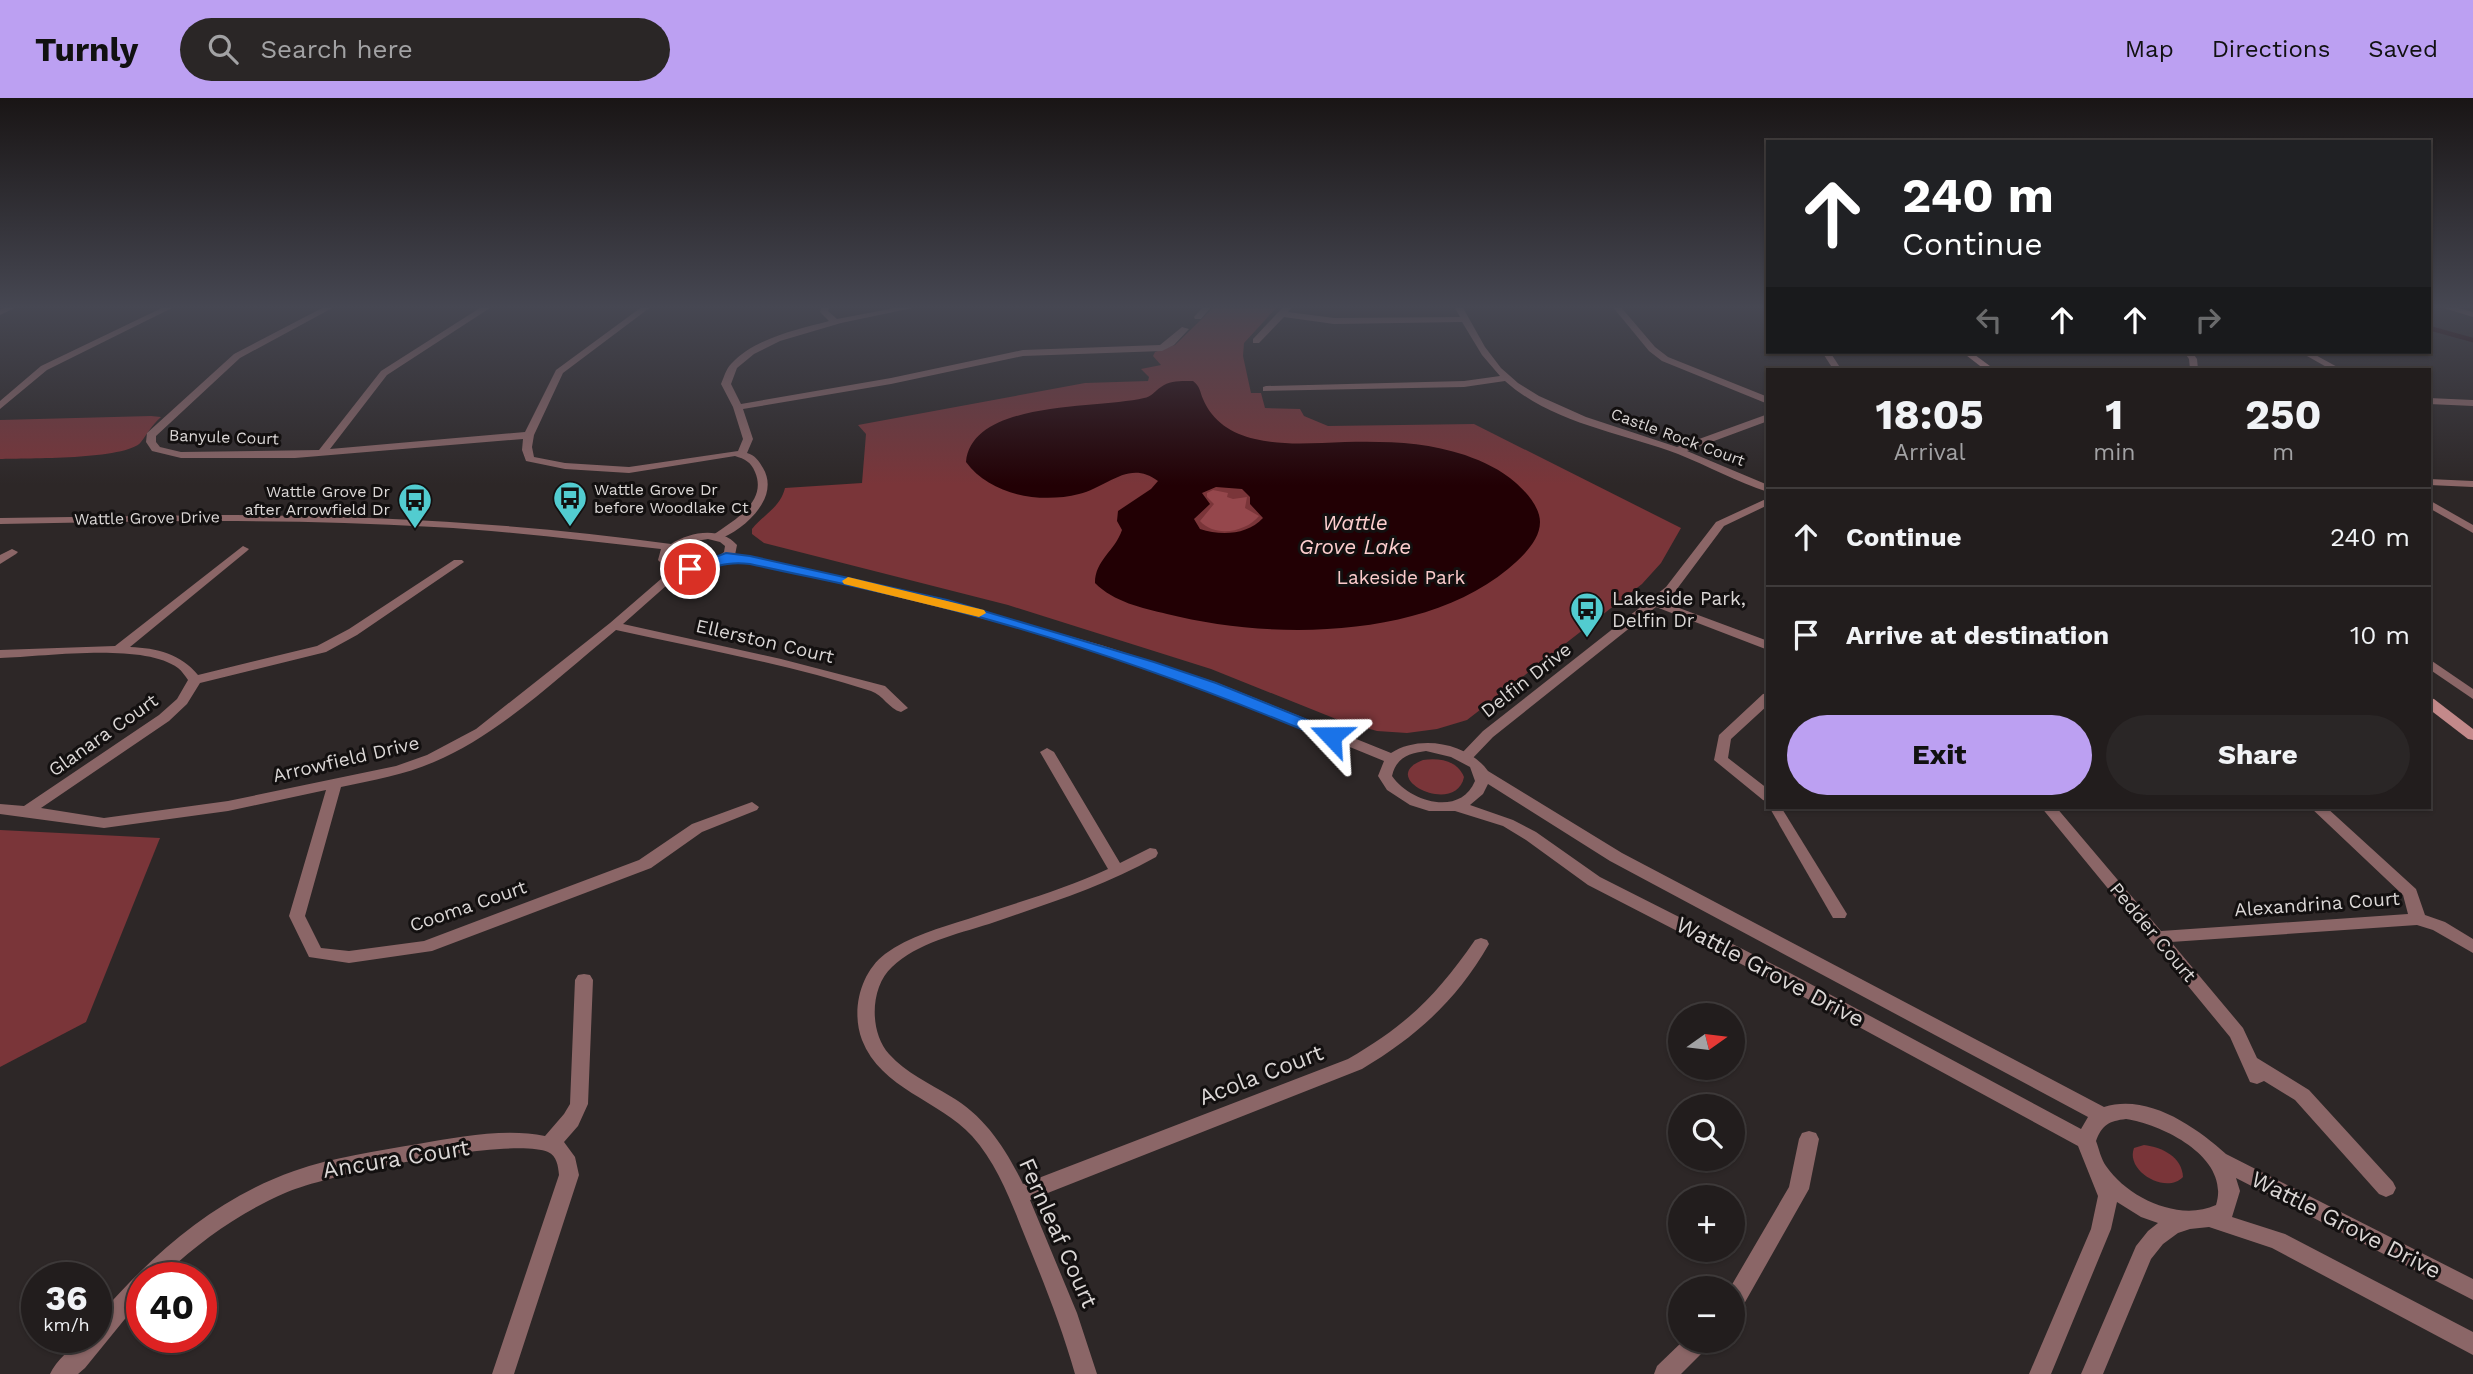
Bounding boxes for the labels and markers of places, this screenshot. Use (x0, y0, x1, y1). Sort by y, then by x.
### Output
bus stop icon: Wattle Grove Dr before Woodlake Ct (551, 479, 589, 528)
place label: Wattle Grove Dr before Woodlake Ct (594, 480, 749, 517)
bus stop icon: Wattle Grove Dr after Arrowfield Dr (396, 481, 434, 530)
place label: Wattle Grove Dr after Arrowfield Dr (244, 482, 390, 519)
pin (660, 539, 720, 599)
place label: Lakeside Park, Delfin Dr (1612, 587, 1746, 632)
bus stop icon: Lakeside Park, Delfin Dr (1568, 590, 1606, 639)

